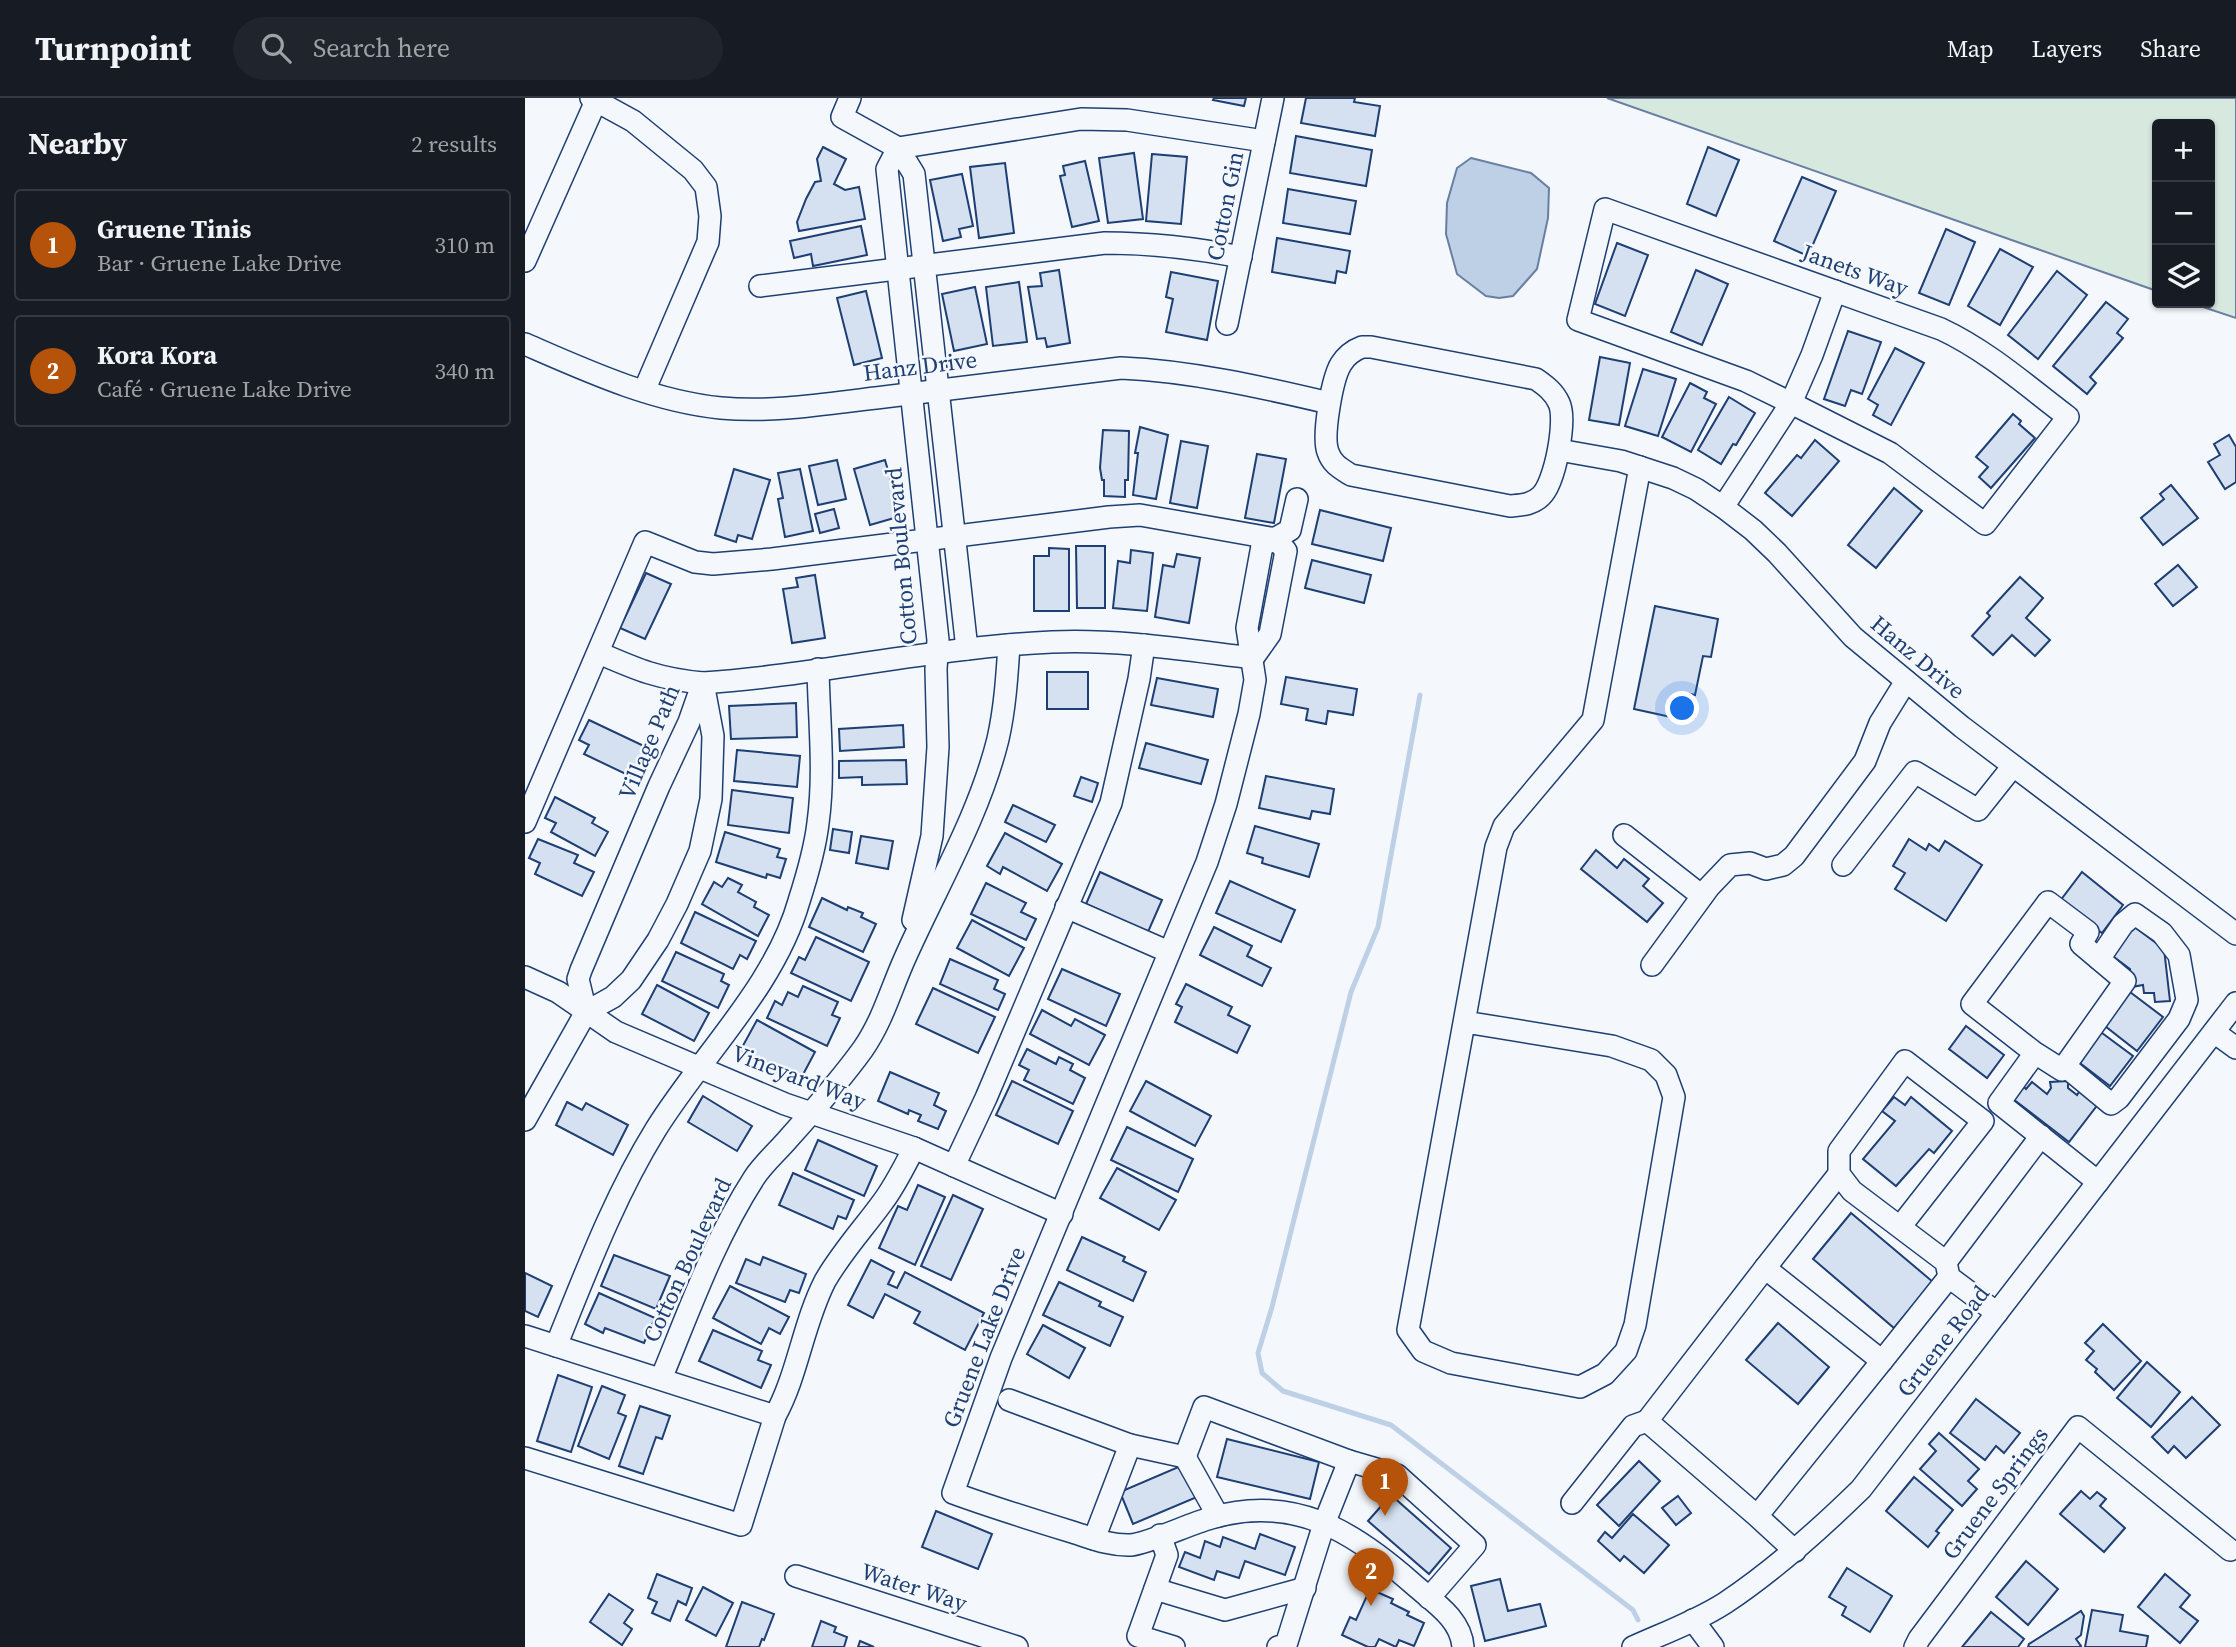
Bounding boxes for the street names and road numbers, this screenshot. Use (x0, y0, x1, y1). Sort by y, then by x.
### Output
street label: Cotton Gin (1199, 149, 1251, 263)
street label: Janets Way (1796, 236, 1913, 304)
street label: Hanz Drive (861, 343, 979, 389)
street label: Cotton Boulevard (877, 466, 925, 646)
street label: Hanz Drive (1864, 608, 1972, 706)
street label: Village Path (610, 679, 688, 804)
street label: Vineyard Way (727, 1037, 871, 1117)
street label: Cotton Boulevard (635, 1173, 739, 1347)
street label: Gruene Lake Drive (935, 1242, 1033, 1432)
street label: Gruene Road (1889, 1279, 1997, 1403)
street label: Gruene Springs (1934, 1420, 2056, 1566)
street label: Water Way (857, 1555, 971, 1619)

